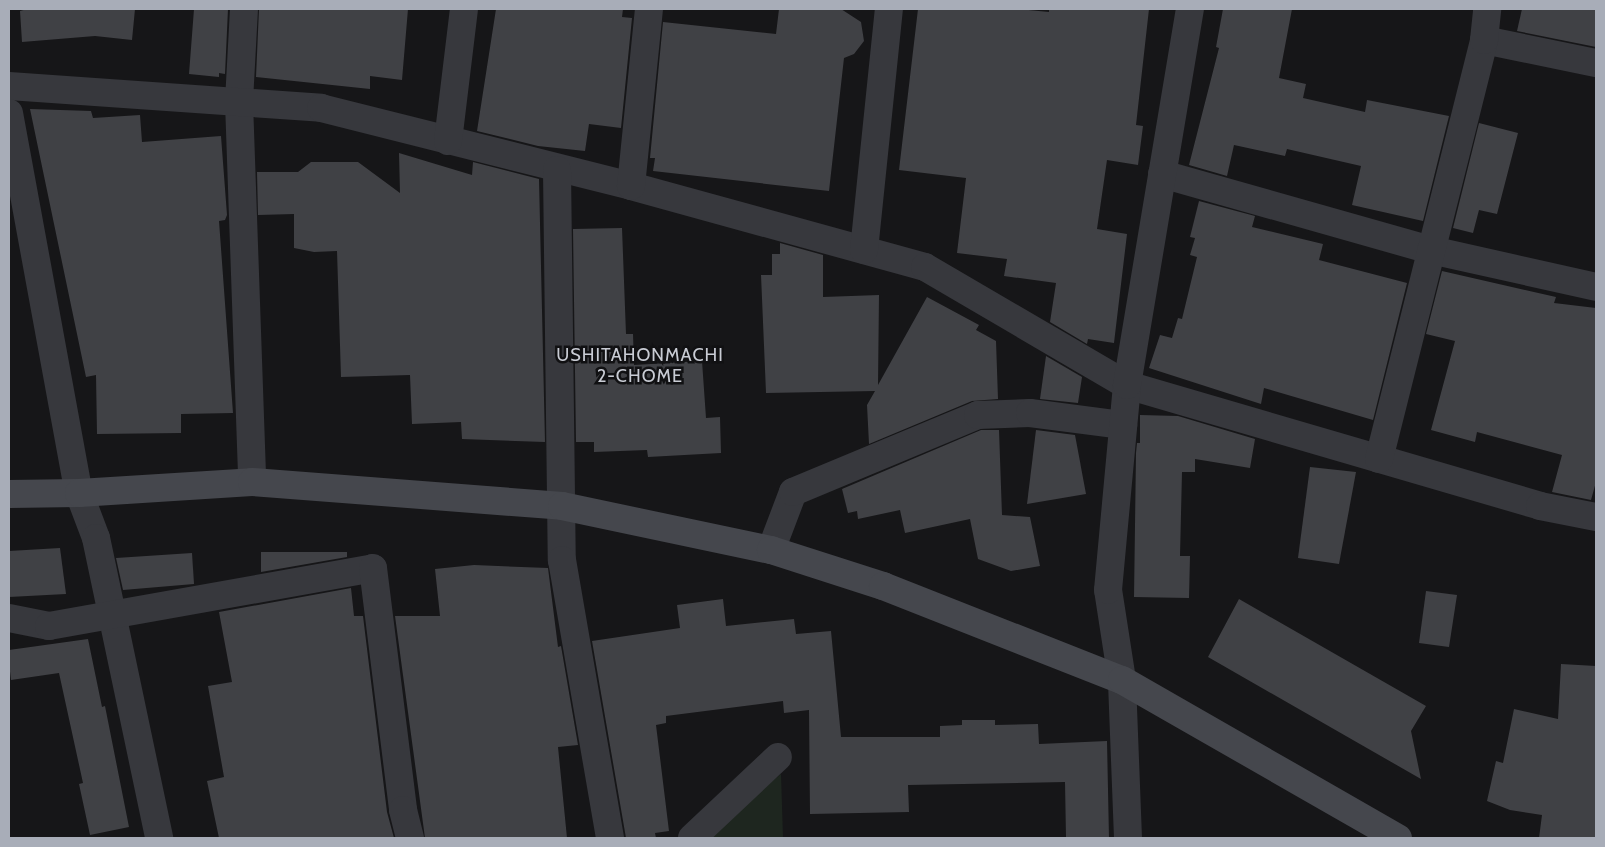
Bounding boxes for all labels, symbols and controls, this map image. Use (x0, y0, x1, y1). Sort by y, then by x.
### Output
district label: USHITAHONMACHI 2-CHOME (554, 345, 726, 388)

